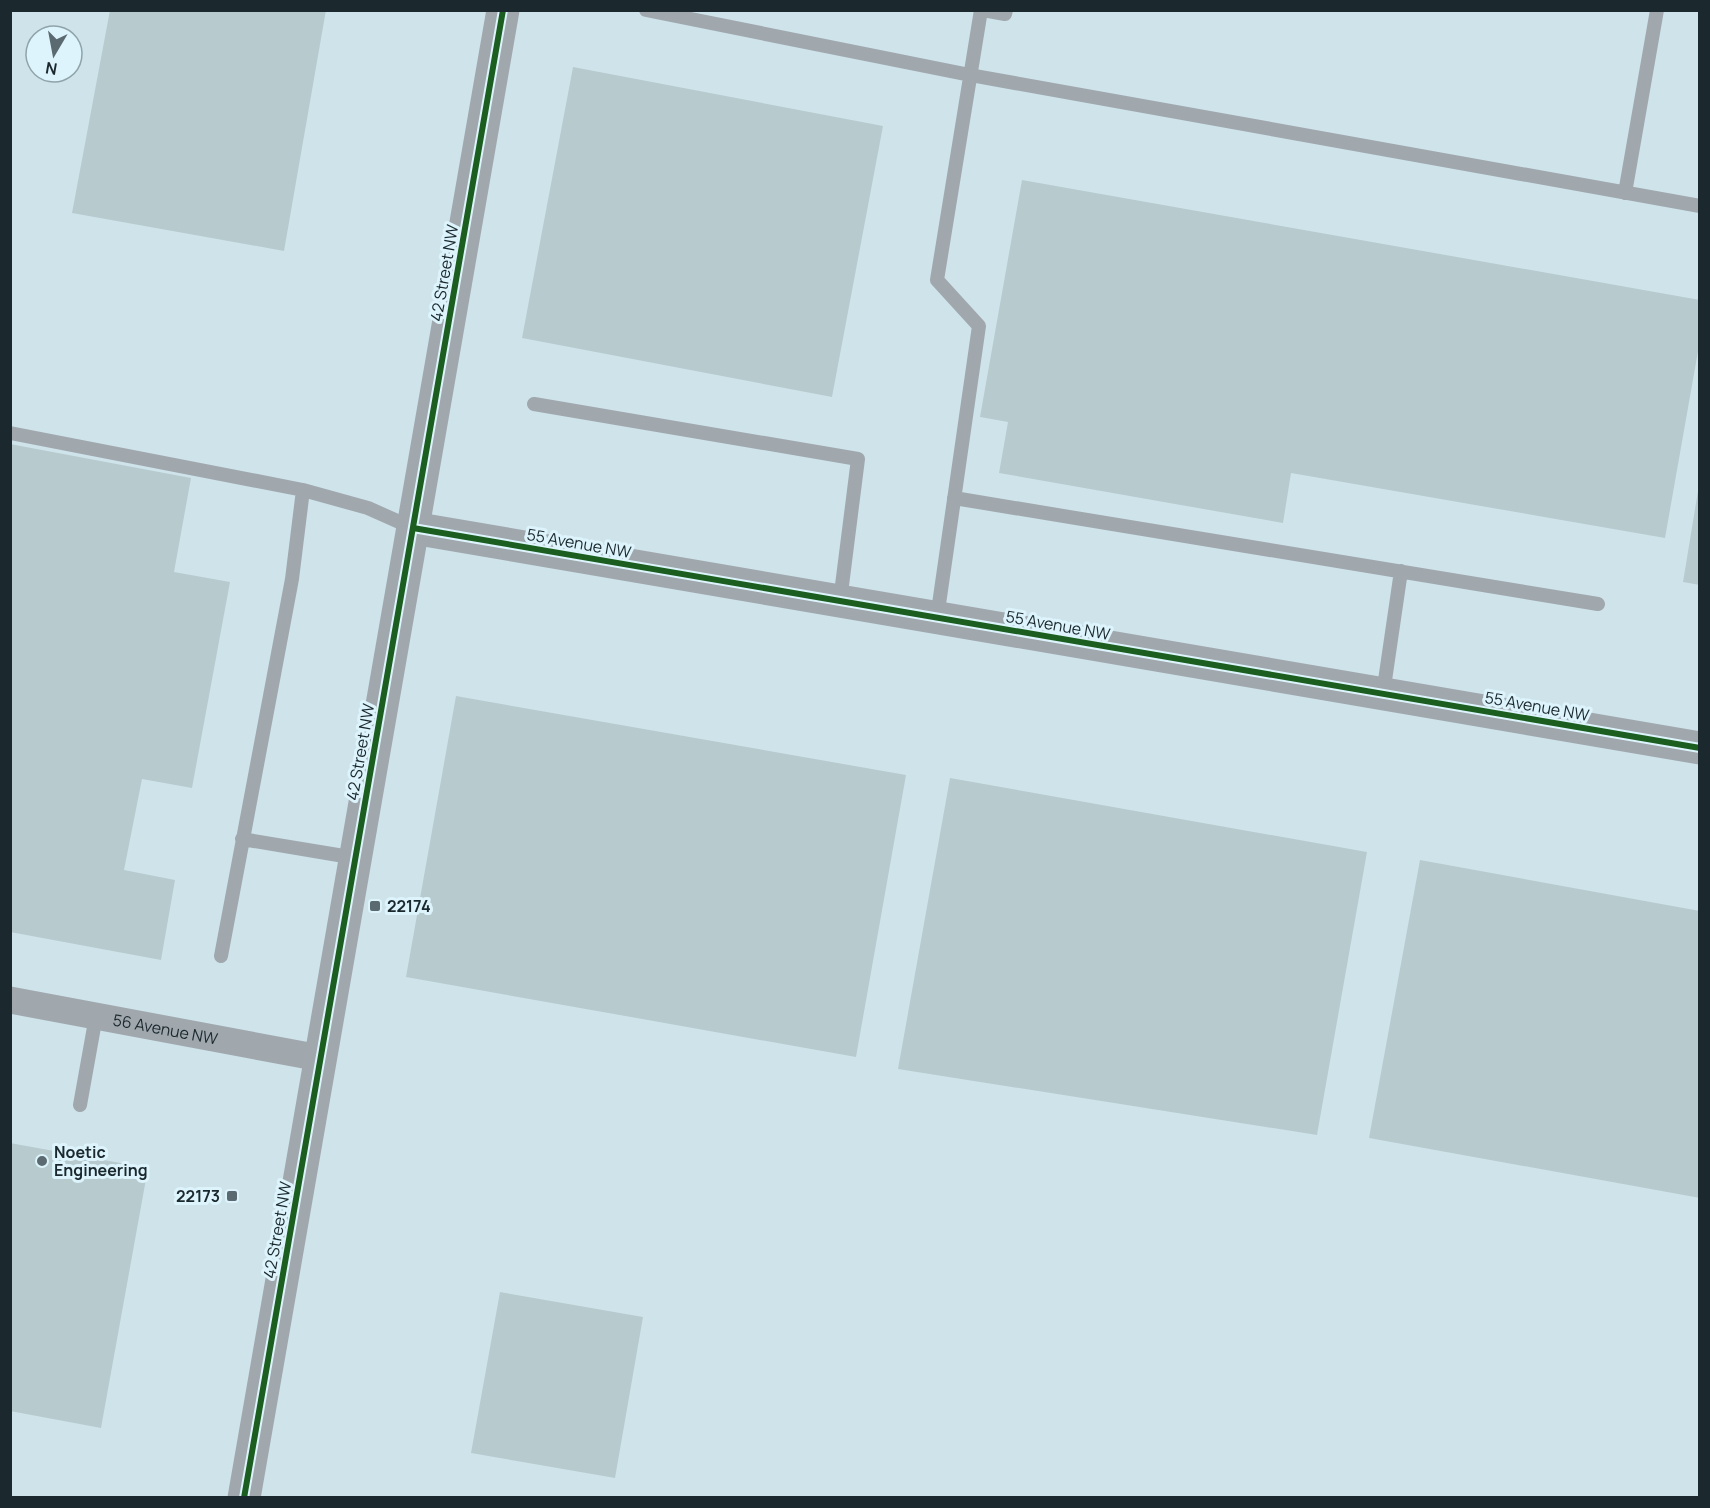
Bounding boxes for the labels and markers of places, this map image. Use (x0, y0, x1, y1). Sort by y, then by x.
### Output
place label: 22174 (387, 895, 431, 917)
marker: 22174 (368, 899, 382, 913)
place label: Noetic Engineering (54, 1141, 148, 1181)
marker: Noetic Engineering (35, 1154, 49, 1168)
place label: 22173 (176, 1185, 220, 1207)
marker: 22173 (225, 1189, 239, 1203)

